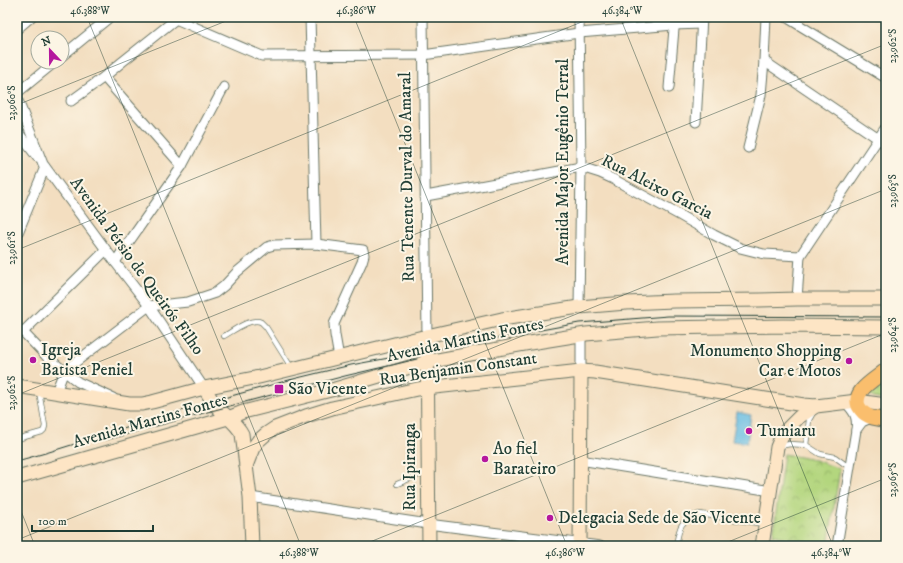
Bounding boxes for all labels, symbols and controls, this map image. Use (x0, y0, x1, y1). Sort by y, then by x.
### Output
text: 46.388°W (70, 5, 111, 17)
text: 46.386°W (336, 5, 377, 17)
text: 46.384°W (602, 5, 643, 17)
text: 23.962°S (887, 29, 899, 63)
north arrow (30, 30, 70, 70)
text: N (40, 33, 53, 50)
street label: Avenida Major Eugênio Terral (552, 59, 574, 265)
street label: Rua Tenente Durval do Amaral (394, 72, 420, 282)
text: 23.960°S (6, 85, 18, 121)
street label: Rua Aleixo Garcia (598, 149, 717, 225)
street label: Avenida Pérsio de Queirós Filho (65, 173, 209, 359)
text: 23.963°S (887, 174, 899, 208)
text: 23.961°S (6, 231, 18, 265)
street label: Avenida Martins Fontes (385, 313, 546, 367)
text: 23.964°S (887, 317, 899, 353)
place label: Igreja Batista Peniel (41, 339, 133, 381)
place label: Monumento Shopping Car e Motos (690, 340, 842, 382)
street label: Rua Benjamin Constant (378, 347, 539, 391)
marker: Igreja Batista Peniel (28, 355, 38, 365)
marker: Monumento Shopping Car e Motos (844, 356, 854, 366)
text: 23.962°S (6, 376, 18, 410)
place label: São Vicente (288, 378, 367, 400)
marker: São Vicente (273, 383, 285, 395)
street label: Avenida Martins Fontes (70, 388, 230, 454)
place label: Tumiaru (757, 420, 816, 442)
street label: Rua Ipiranga (399, 422, 421, 511)
marker: Tumiaru (744, 426, 754, 436)
place label: Ao fiel Barateiro (493, 438, 556, 480)
marker: Ao fiel Barateiro (480, 454, 490, 464)
text: 23.965°S (887, 463, 899, 497)
scale bar (32, 507, 153, 533)
place label: Delegacia Sede de São Vicente (558, 507, 761, 529)
marker: Delegacia Sede de São Vicente (545, 513, 555, 523)
text: 100 m (38, 514, 67, 529)
text: 46.388°W (279, 547, 320, 559)
text: 46.386°W (545, 547, 586, 559)
text: 46.384°W (811, 547, 852, 559)

